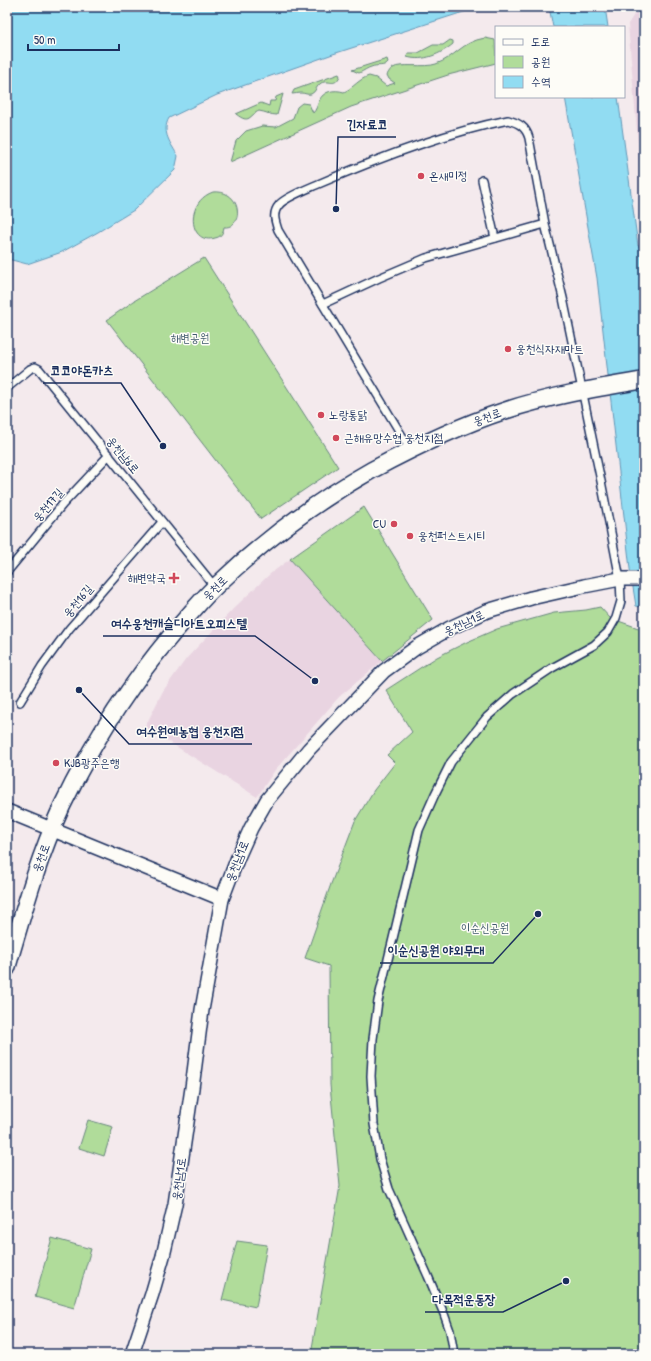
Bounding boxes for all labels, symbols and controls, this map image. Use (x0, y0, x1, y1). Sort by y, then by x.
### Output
scale bar (28, 26, 119, 52)
legend (495, 26, 625, 98)
text: 50 m (34, 31, 55, 48)
text: 도로 (531, 33, 550, 50)
text: 공원 (531, 53, 550, 70)
text: 수역 (531, 73, 551, 90)
callout: 긴자료코 (338, 112, 396, 137)
text: 긴자료코 (346, 115, 388, 133)
place label: 온새미정 (429, 167, 468, 184)
marker: 온새미정 (416, 171, 426, 181)
park label: 해변공원 (171, 329, 209, 346)
place label: 웅천식자재마트 (516, 340, 584, 357)
marker: 웅천식자재마트 (503, 344, 513, 354)
callout: 코코야돈카츠 (43, 358, 121, 383)
text: 코코야돈카츠 (51, 361, 113, 379)
street label: 웅천로 (470, 404, 503, 429)
place label: 노랑통닭 (329, 406, 368, 423)
marker: 노랑통닭 (316, 410, 326, 420)
place label: 근해유망수협 웅천지점 (344, 429, 443, 446)
street label: 웅천남6로 (103, 432, 144, 477)
marker: 근해유망수협 웅천지점 (331, 433, 341, 443)
street label: 웅천17길 (28, 484, 67, 525)
place label: CU (373, 515, 386, 532)
marker: CU (389, 519, 399, 529)
place label: 웅천퍼스트시티 (418, 527, 486, 544)
marker: 웅천퍼스트시티 (405, 531, 415, 541)
place label: 해변약국 (127, 569, 166, 586)
street label: 웅천로 (198, 571, 231, 604)
marker: 해변약국 (169, 573, 179, 583)
street label: 웅천16길 (59, 580, 97, 621)
street label: 웅천남1로 (441, 606, 487, 639)
callout: 여수웅천캐슬디아트오피스텔 (103, 611, 255, 636)
text: 여수웅천캐슬디아트오피스텔 (111, 614, 248, 632)
callout: 여수원예농협 웅천지점 (129, 719, 252, 744)
text: 여수원예농협 웅천지점 (136, 722, 244, 740)
place label: KJB광주은행 (64, 754, 119, 771)
marker: KJB광주은행 (51, 758, 61, 768)
street label: 웅천남1로 (221, 838, 252, 884)
street label: 웅천로 (28, 841, 53, 874)
park label: 이순신공원 (461, 919, 509, 936)
callout: 이순신공원 야외무대 (380, 938, 493, 963)
text: 이순신공원 야외무대 (387, 941, 485, 959)
street label: 웅천남1로 (167, 1156, 190, 1201)
callout: 다목적운동장 (425, 1287, 503, 1312)
text: 다목적운동장 (432, 1290, 496, 1308)

